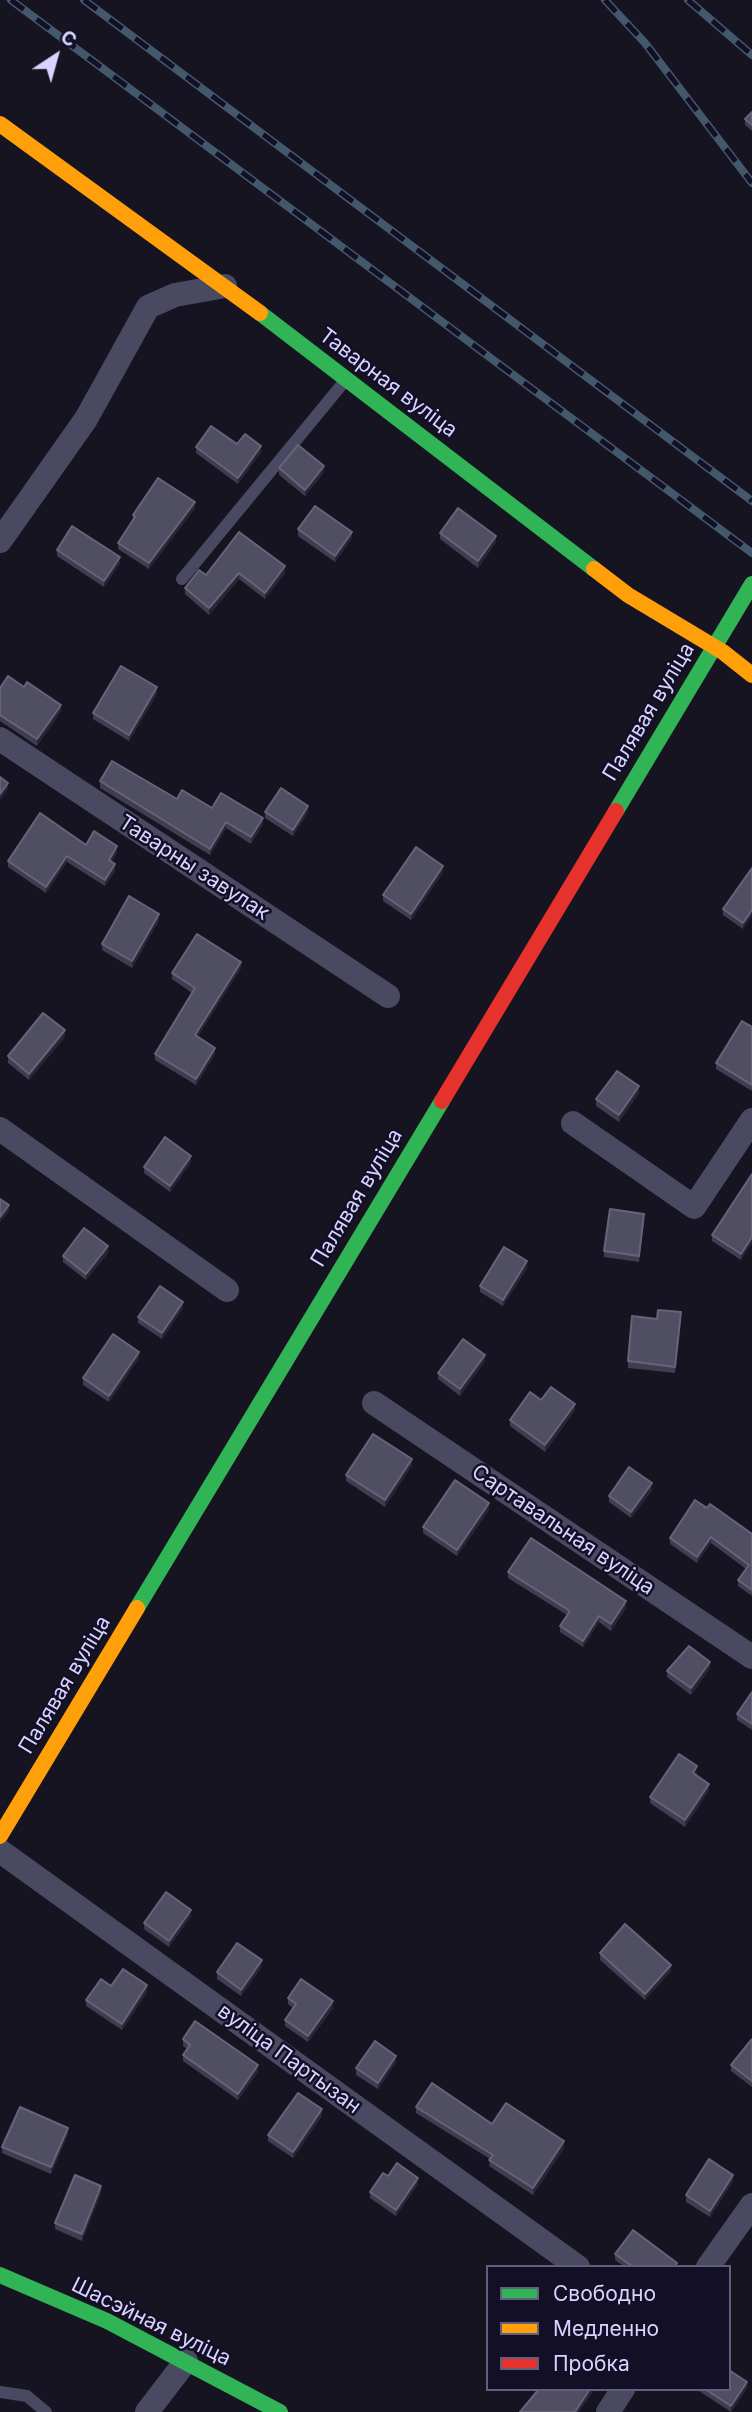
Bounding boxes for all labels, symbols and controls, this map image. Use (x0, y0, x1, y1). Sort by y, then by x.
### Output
north arrow (21, 21, 91, 91)
text: С (56, 25, 81, 52)
street label: Таварная вуліца (314, 323, 462, 443)
street label: Палявая вуліца (598, 638, 700, 786)
street label: Таварны завулак (114, 810, 274, 926)
street label: Палявая вуліца (306, 1124, 408, 1272)
street label: Сартавальная вуліца (467, 1459, 659, 1601)
street label: Палявая вуліца (14, 1611, 116, 1759)
street label: вуліца Партызан (213, 1999, 365, 2119)
legend (486, 2265, 731, 2391)
street label: Шасэйная вуліца (67, 2273, 235, 2371)
text: Свободно (553, 2281, 656, 2306)
text: Медленно (553, 2316, 659, 2341)
text: Пробка (553, 2351, 630, 2376)

